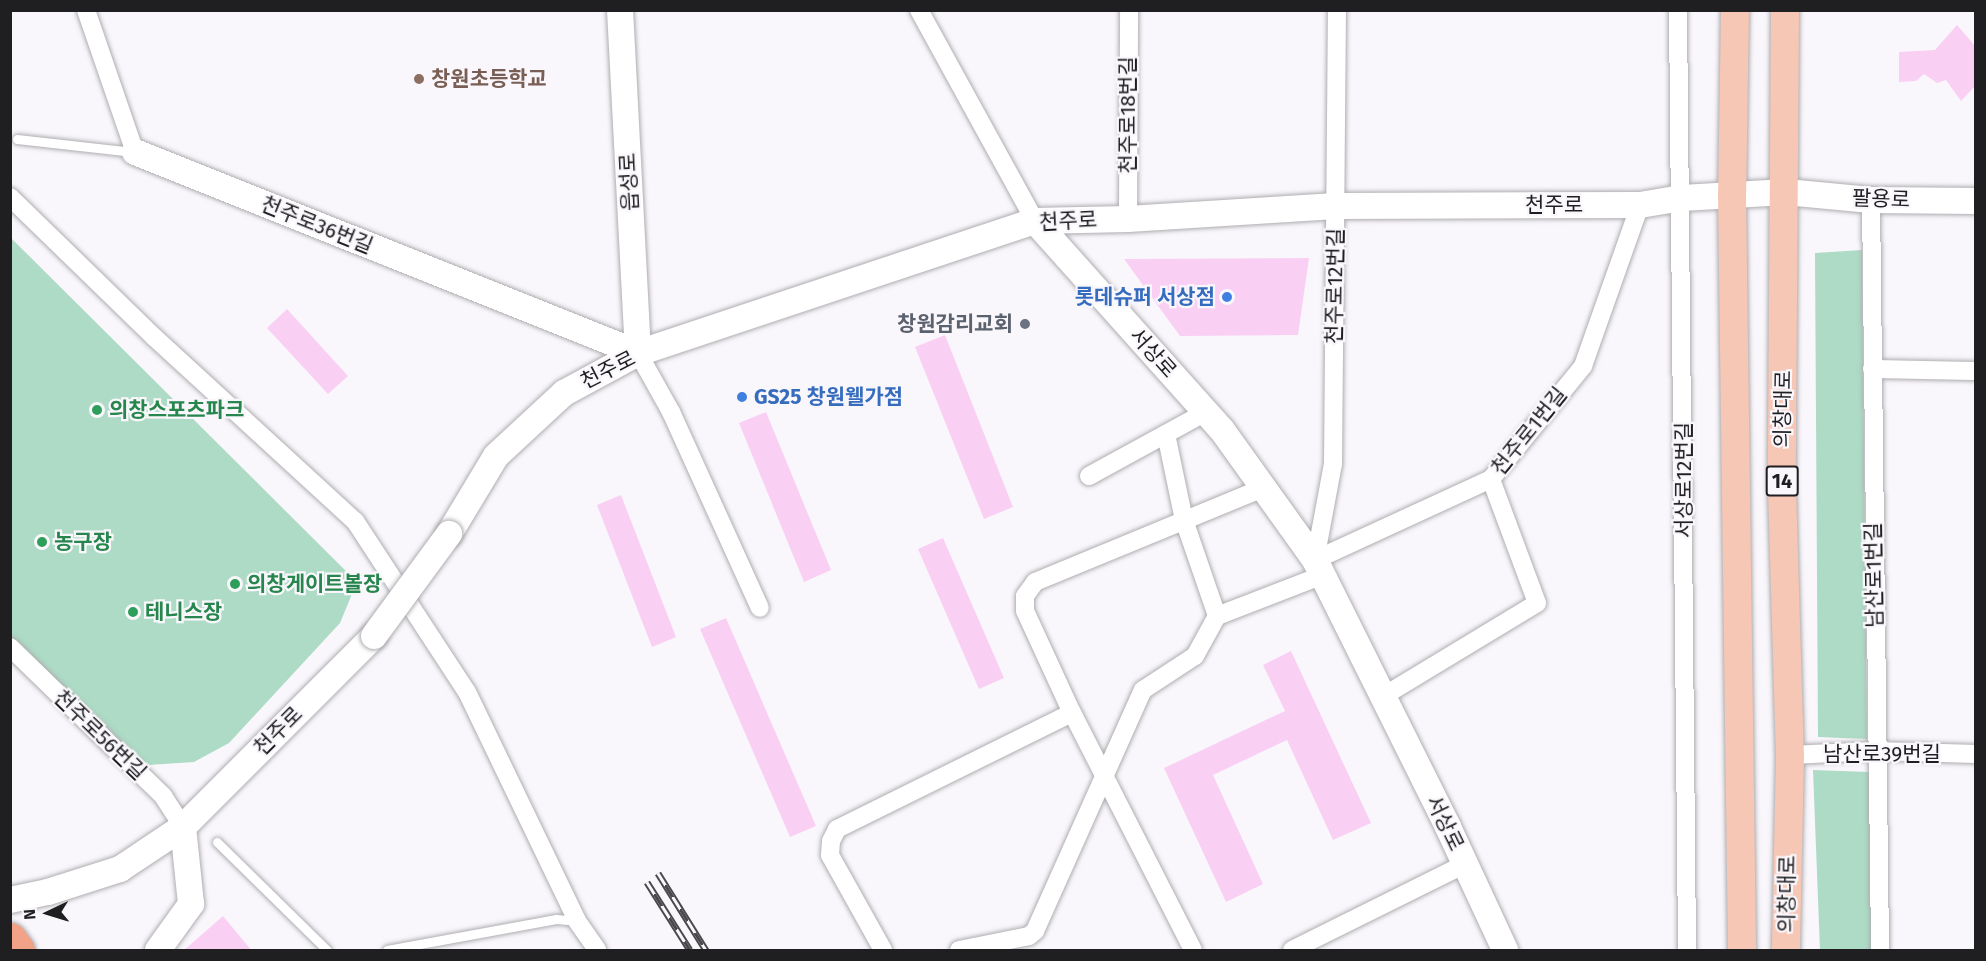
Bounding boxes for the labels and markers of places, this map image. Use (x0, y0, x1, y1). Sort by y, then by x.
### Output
place label: 창원초등학교 (431, 66, 547, 92)
marker: 창원초등학교 (412, 72, 426, 86)
place label: 롯데슈퍼 서상점 (1075, 284, 1215, 310)
marker: 롯데슈퍼 서상점 (1220, 290, 1234, 304)
place label: 창원감리교회 (897, 311, 1013, 337)
marker: 창원감리교회 (1018, 317, 1032, 331)
place label: GS25 창원웰가점 (754, 384, 903, 410)
marker: GS25 창원웰가점 (735, 390, 749, 404)
place label: 의창스포츠파크 (109, 397, 244, 423)
marker: 의창스포츠파크 (90, 403, 104, 417)
place label: 농구장 (54, 529, 112, 555)
marker: 농구장 (35, 535, 49, 549)
place label: 의창게이트볼장 (247, 571, 382, 597)
marker: 의창게이트볼장 (228, 577, 242, 591)
place label: 테니스장 (145, 599, 222, 625)
marker: 테니스장 (126, 605, 140, 619)

